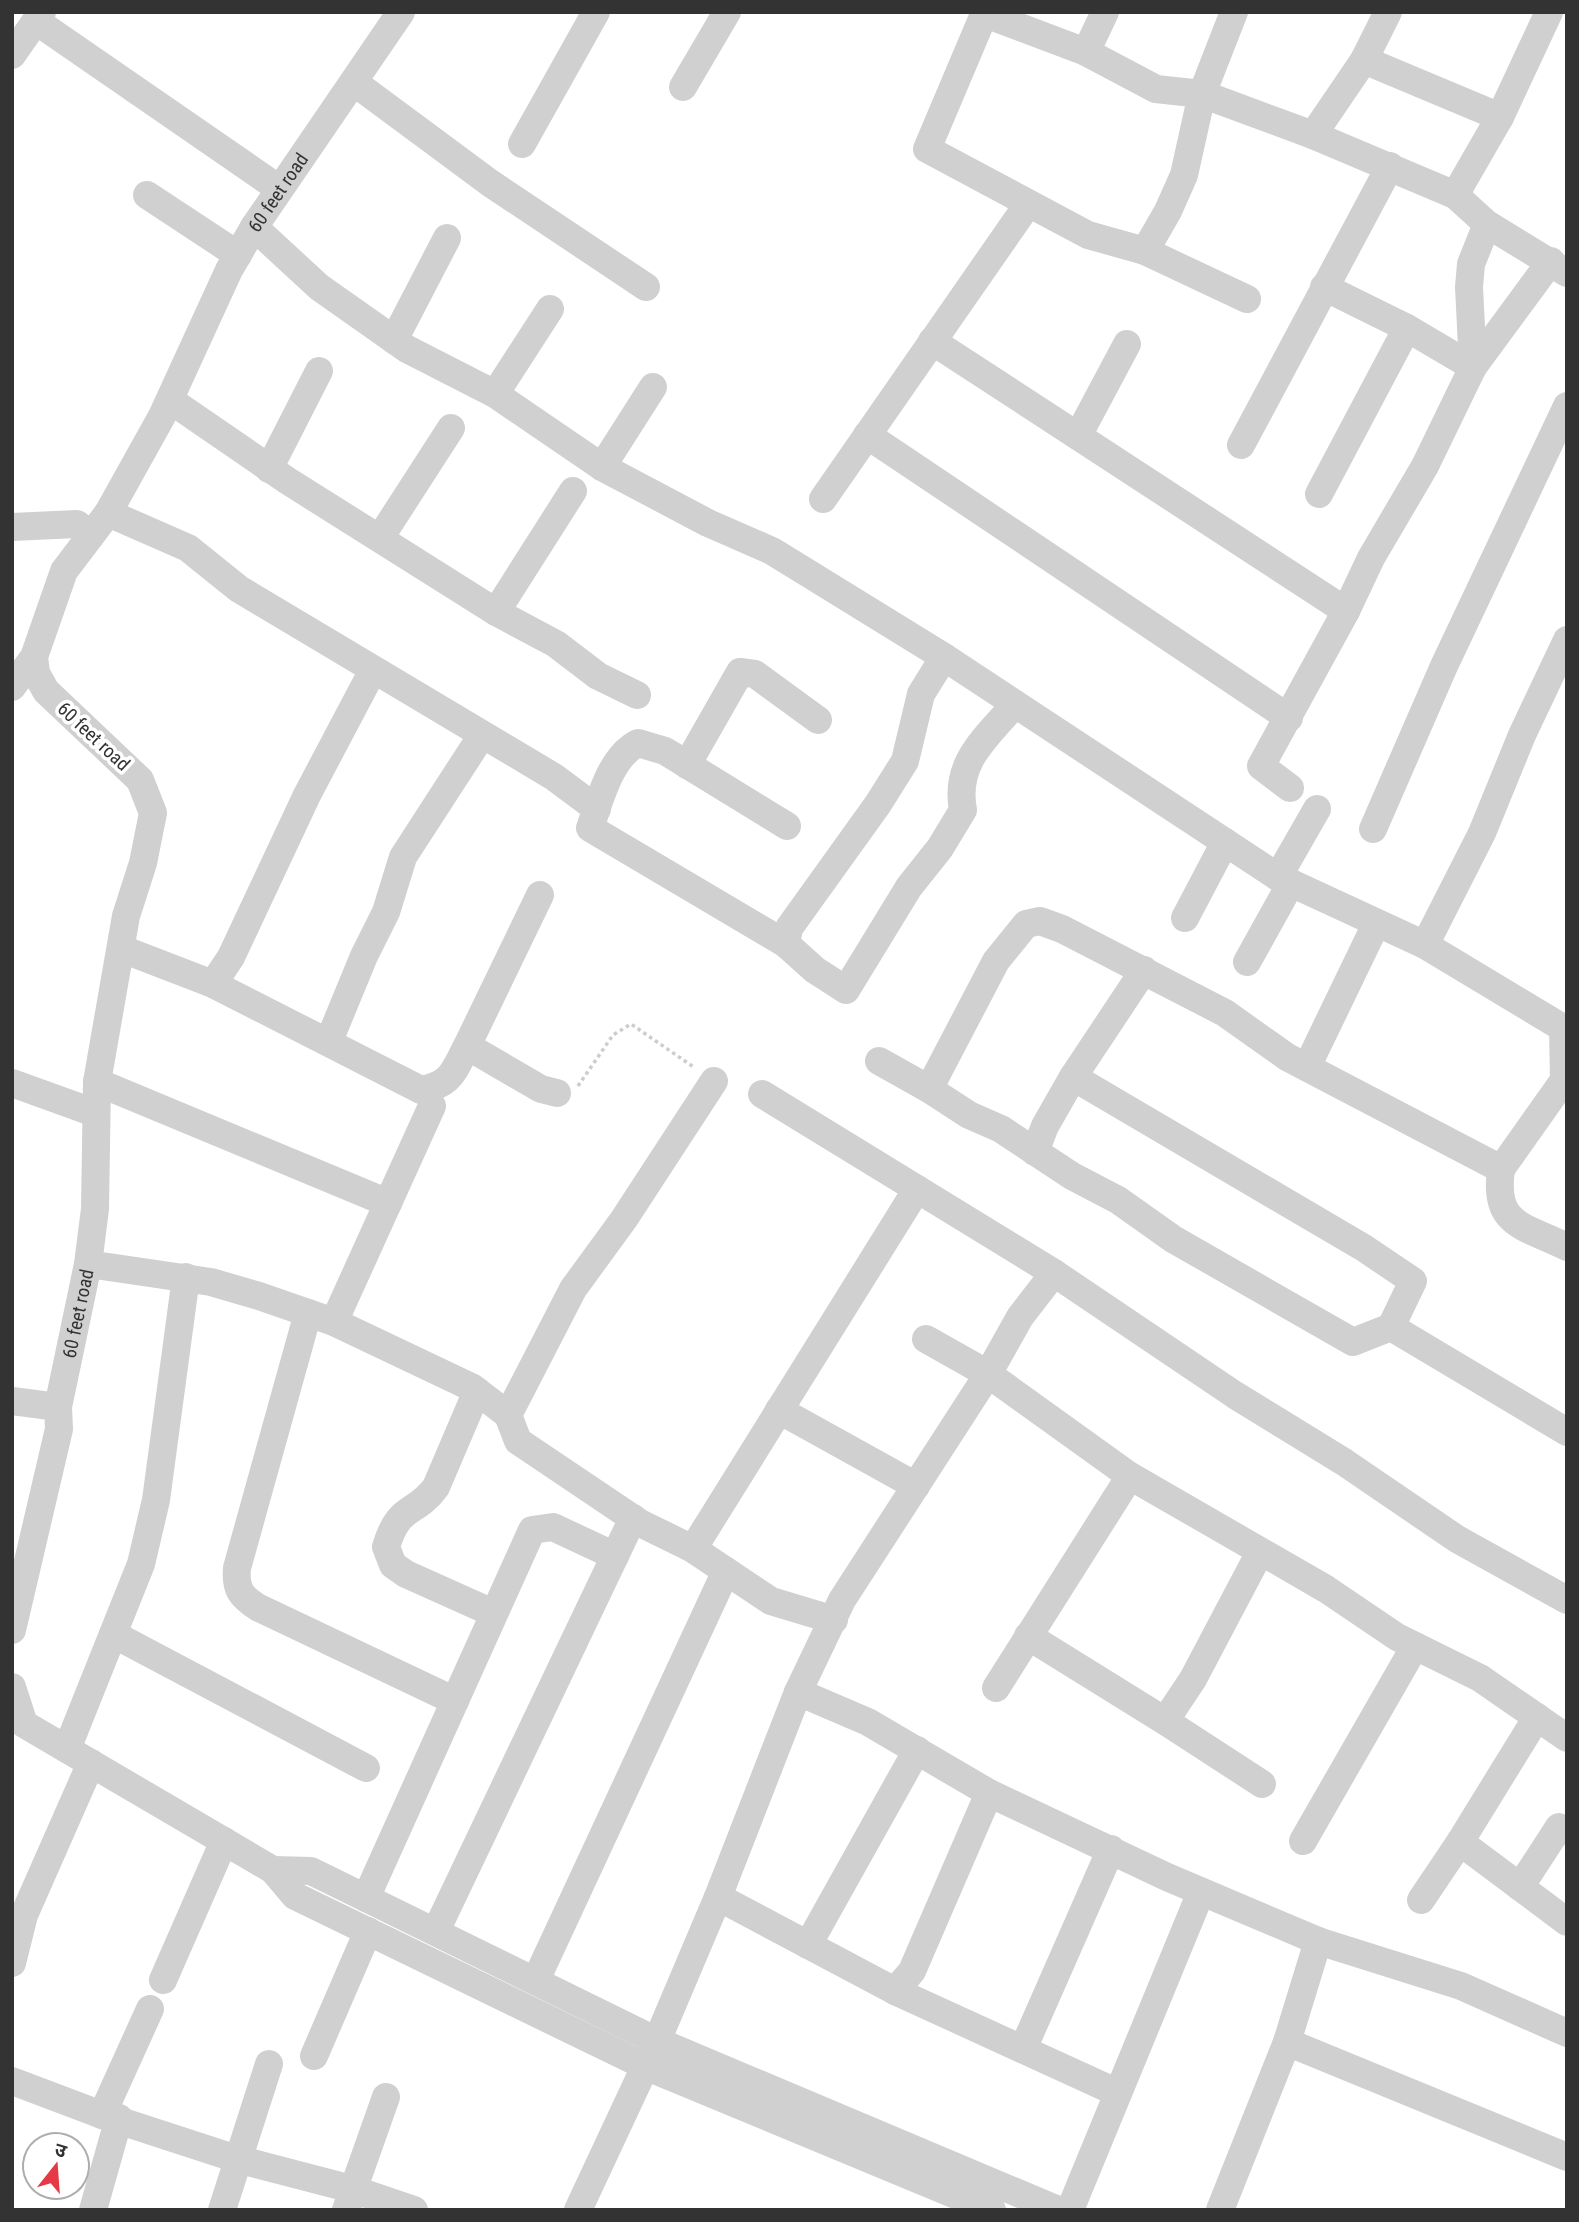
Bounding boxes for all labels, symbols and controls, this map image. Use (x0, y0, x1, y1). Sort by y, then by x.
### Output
street label: 60 feet road (243, 149, 313, 237)
street label: 60 feet road (53, 697, 135, 776)
street label: 60 feet road (58, 1267, 99, 1360)
north arrow (21, 2131, 91, 2201)
text: उ (52, 2138, 70, 2163)

